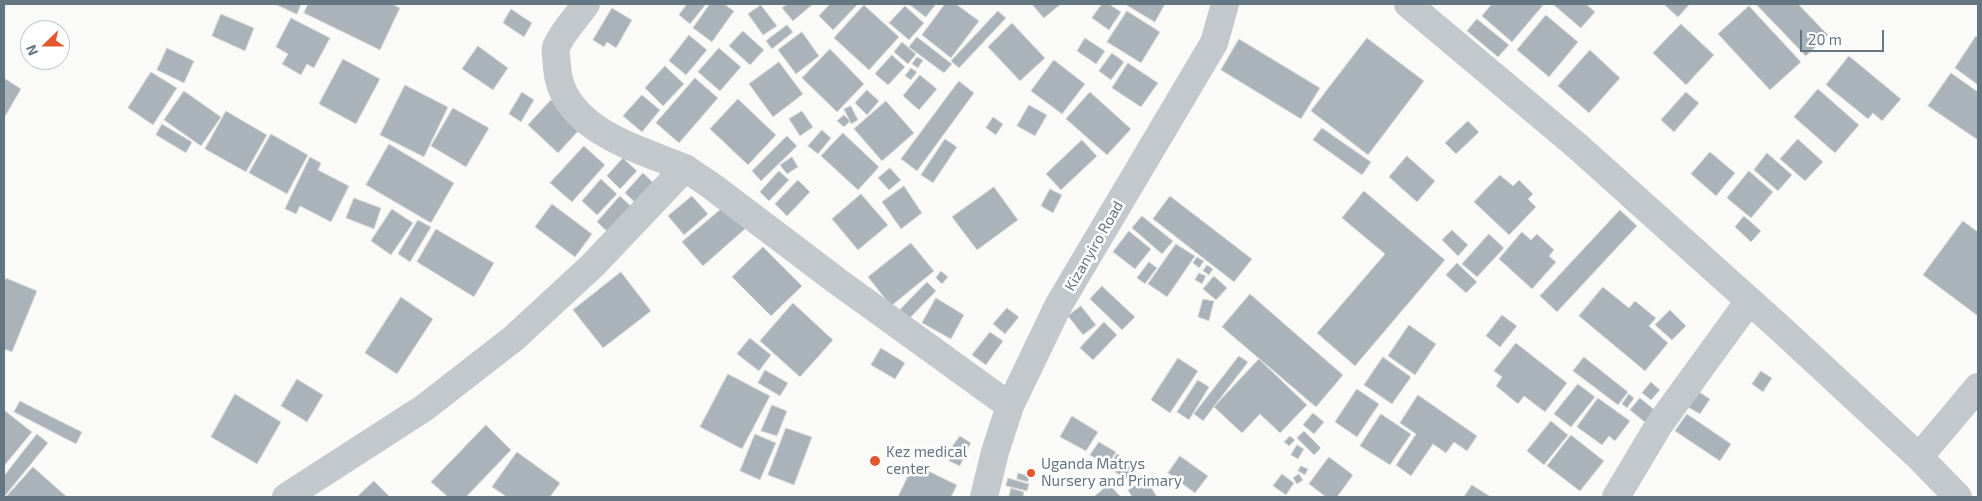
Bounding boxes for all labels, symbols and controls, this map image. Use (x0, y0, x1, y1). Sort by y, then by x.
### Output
north arrow (20, 20, 70, 70)
scale bar (1802, 20, 1886, 52)
text: 20 m (1808, 30, 1842, 48)
text: N (22, 43, 41, 58)
street label: Kizanyiro Road (1061, 198, 1127, 294)
place label: Kez medical center (886, 443, 967, 478)
marker: Kez medical center (868, 454, 882, 468)
place label: Uganda Matrys Nursery and Primary (1041, 455, 1182, 490)
marker: Uganda Matrys Nursery and Primary (1025, 467, 1037, 479)

